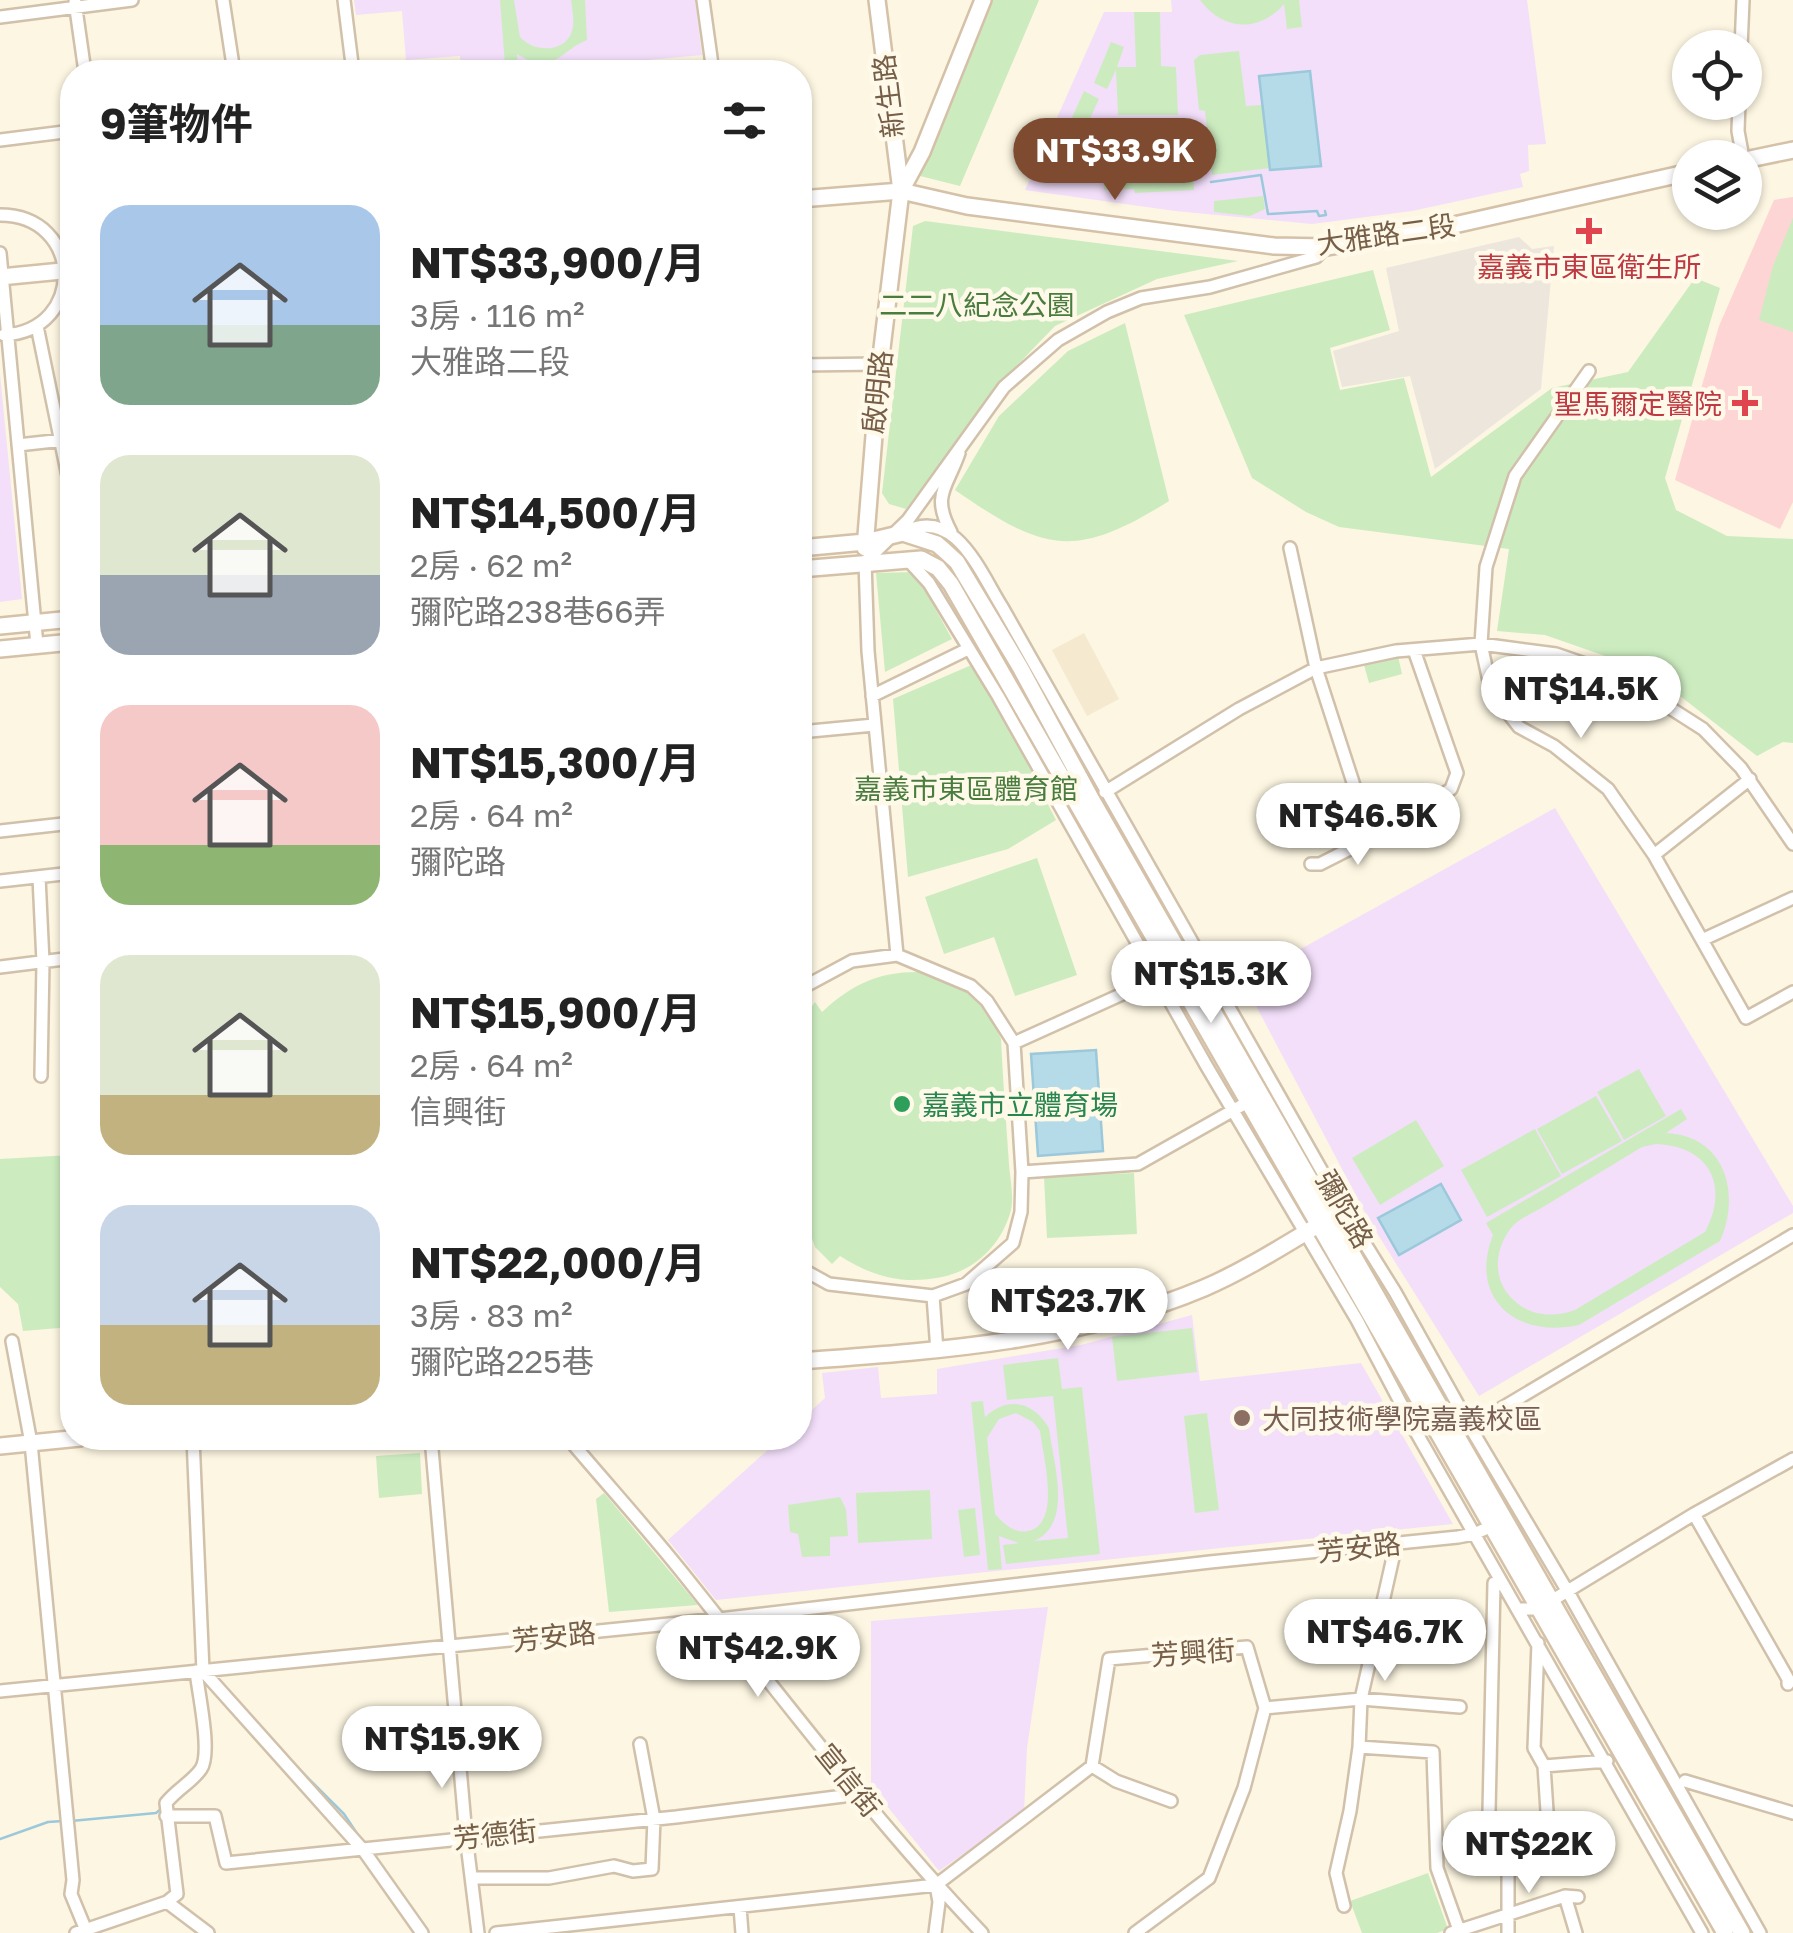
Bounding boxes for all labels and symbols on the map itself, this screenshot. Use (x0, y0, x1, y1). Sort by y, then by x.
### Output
street label: 新生路 (867, 52, 909, 140)
pin: NT$33.9K (1012, 118, 1218, 203)
street label: 大雅路二段 (1314, 208, 1458, 260)
marker: 嘉義市東區衛生所 (1576, 218, 1602, 244)
place label: 嘉義市東區衛生所 (1477, 250, 1701, 283)
park label: 二二八紀念公園 (879, 288, 1075, 321)
street label: 啟明路 (856, 348, 898, 436)
place label: 聖馬爾定醫院 (1554, 387, 1722, 420)
marker: 聖馬爾定醫院 (1732, 390, 1758, 416)
pin: NT$14.5K (1478, 656, 1684, 741)
park label: 嘉義市東區體育館 (854, 772, 1078, 805)
pin: NT$46.5K (1255, 783, 1461, 868)
pin: NT$15.3K (1108, 941, 1314, 1026)
place label: 嘉義市立體育場 (922, 1088, 1118, 1121)
marker: 嘉義市立體育場 (891, 1093, 913, 1115)
street label: 彌陀路 (1310, 1164, 1380, 1254)
pin: NT$23.7K (965, 1268, 1171, 1353)
place label: 大同技術學院嘉義校區 (1262, 1402, 1542, 1435)
marker: 大同技術學院嘉義校區 (1231, 1407, 1253, 1429)
street label: 芳安路 (1315, 1526, 1403, 1568)
pin: NT$46.7K (1282, 1599, 1488, 1684)
street label: 芳安路 (510, 1615, 598, 1657)
pin: NT$42.9K (655, 1615, 861, 1700)
street label: 芳興街 (1150, 1633, 1236, 1671)
pin: NT$15.9K (339, 1706, 545, 1791)
street label: 宣信街 (810, 1737, 888, 1823)
pin: NT$22K (1448, 1811, 1610, 1896)
street label: 芳德街 (451, 1813, 539, 1855)

